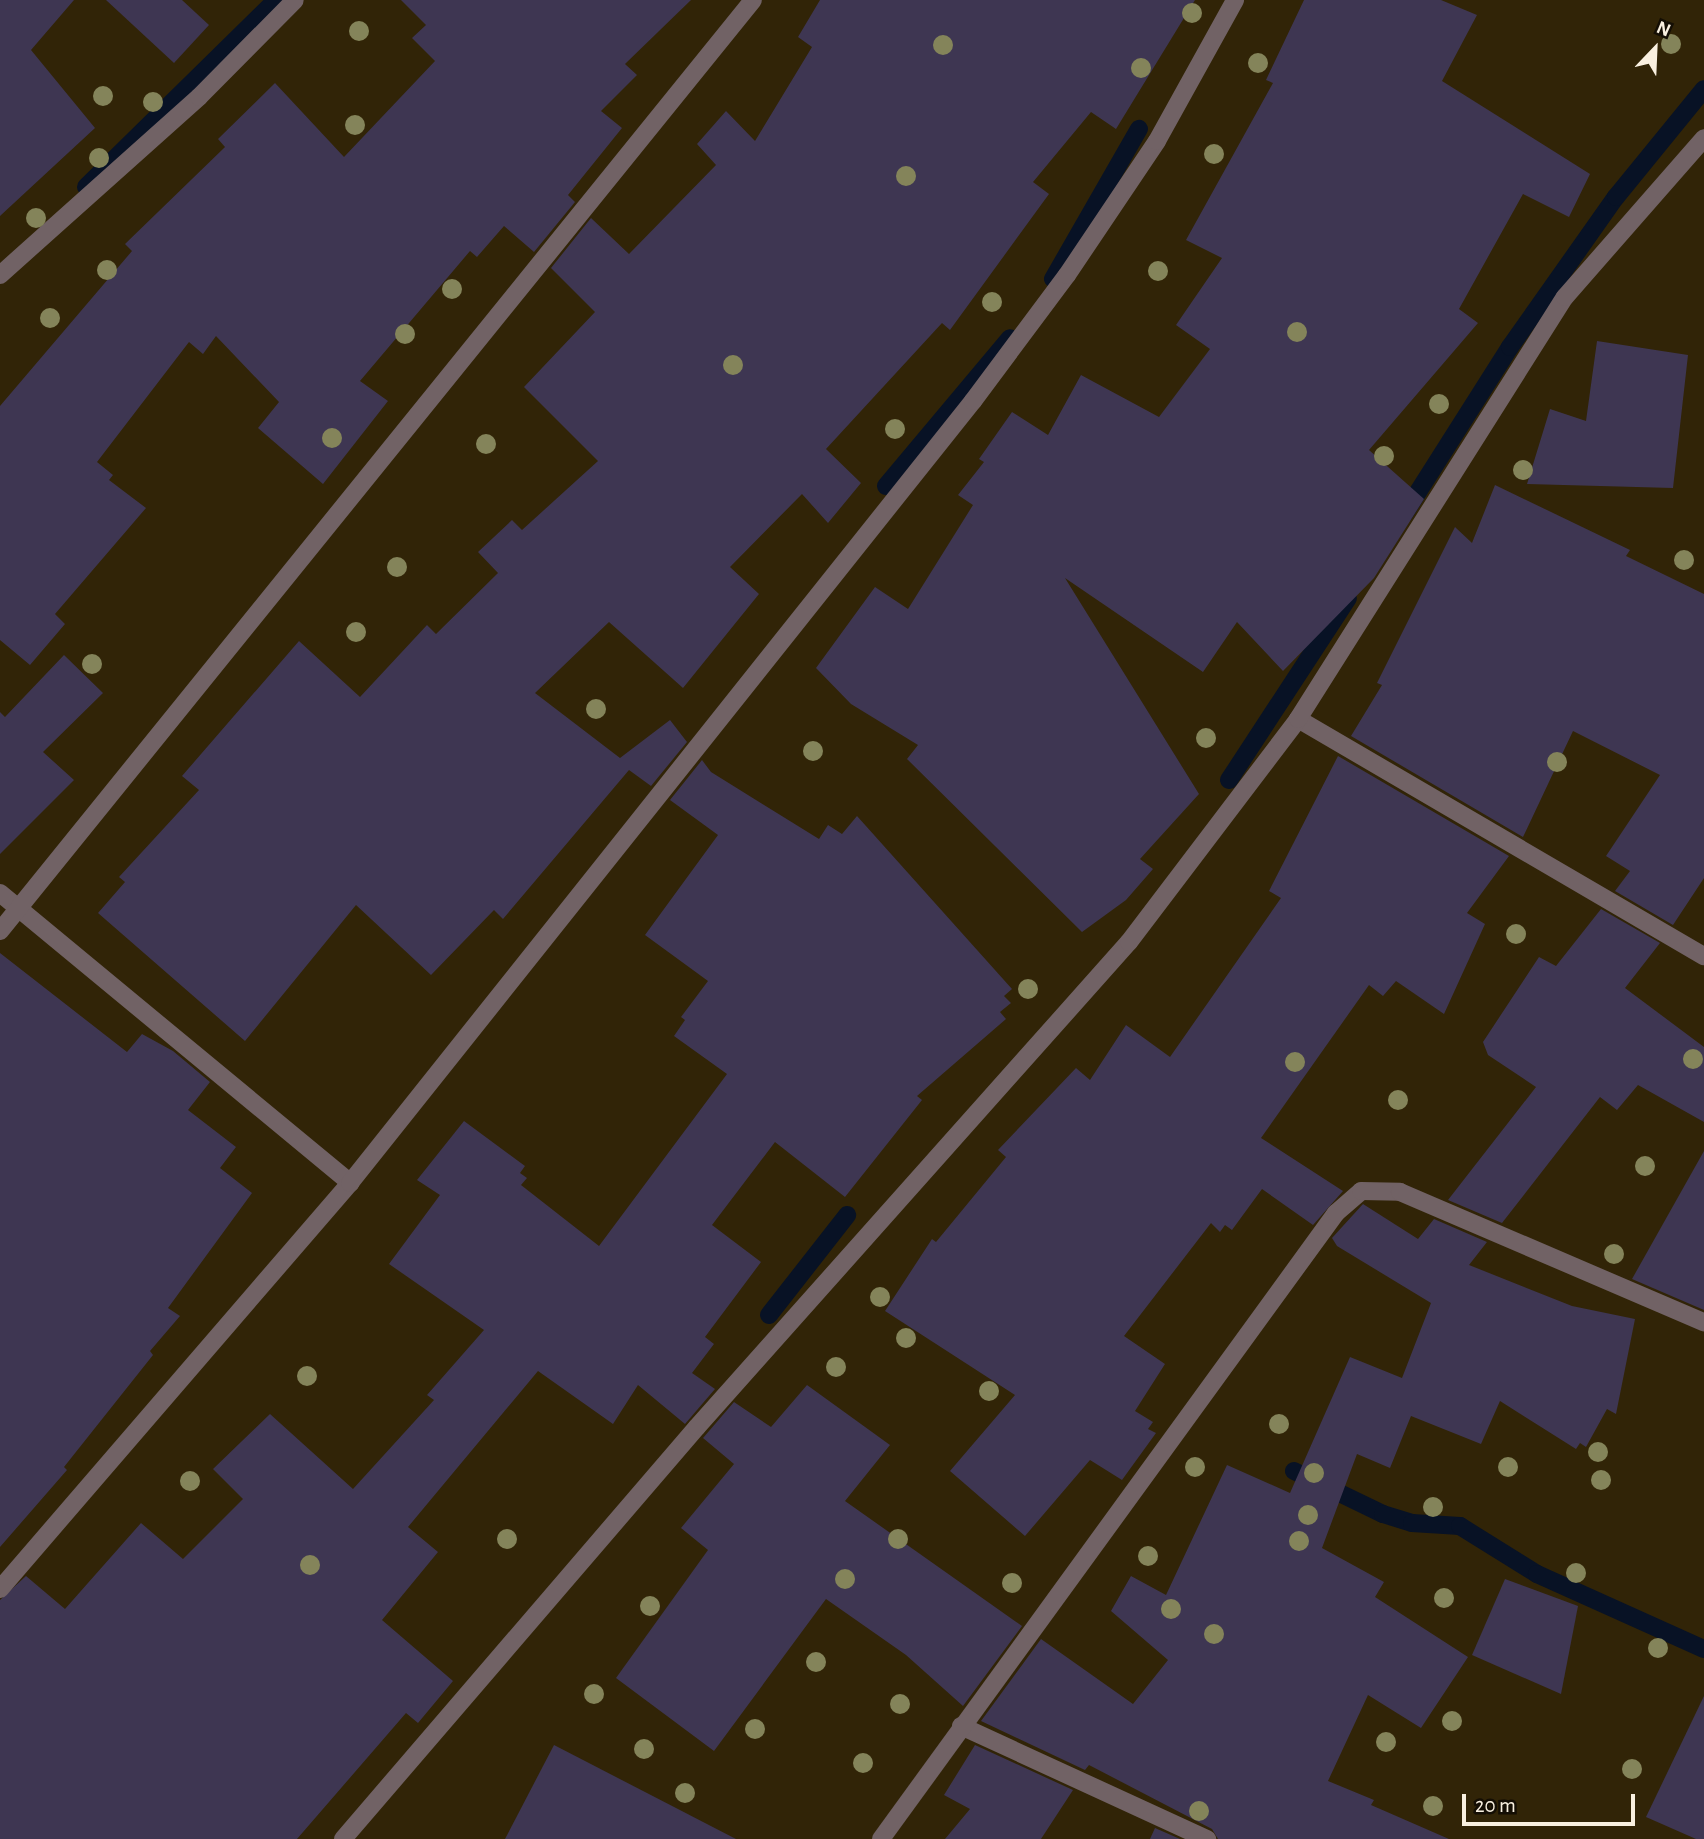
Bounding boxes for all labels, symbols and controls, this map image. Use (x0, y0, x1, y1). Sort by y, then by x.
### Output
north arrow (1620, 14, 1690, 84)
text: N (1654, 18, 1673, 41)
scale bar (1466, 1780, 1639, 1824)
text: 20 m (1475, 1795, 1516, 1816)

